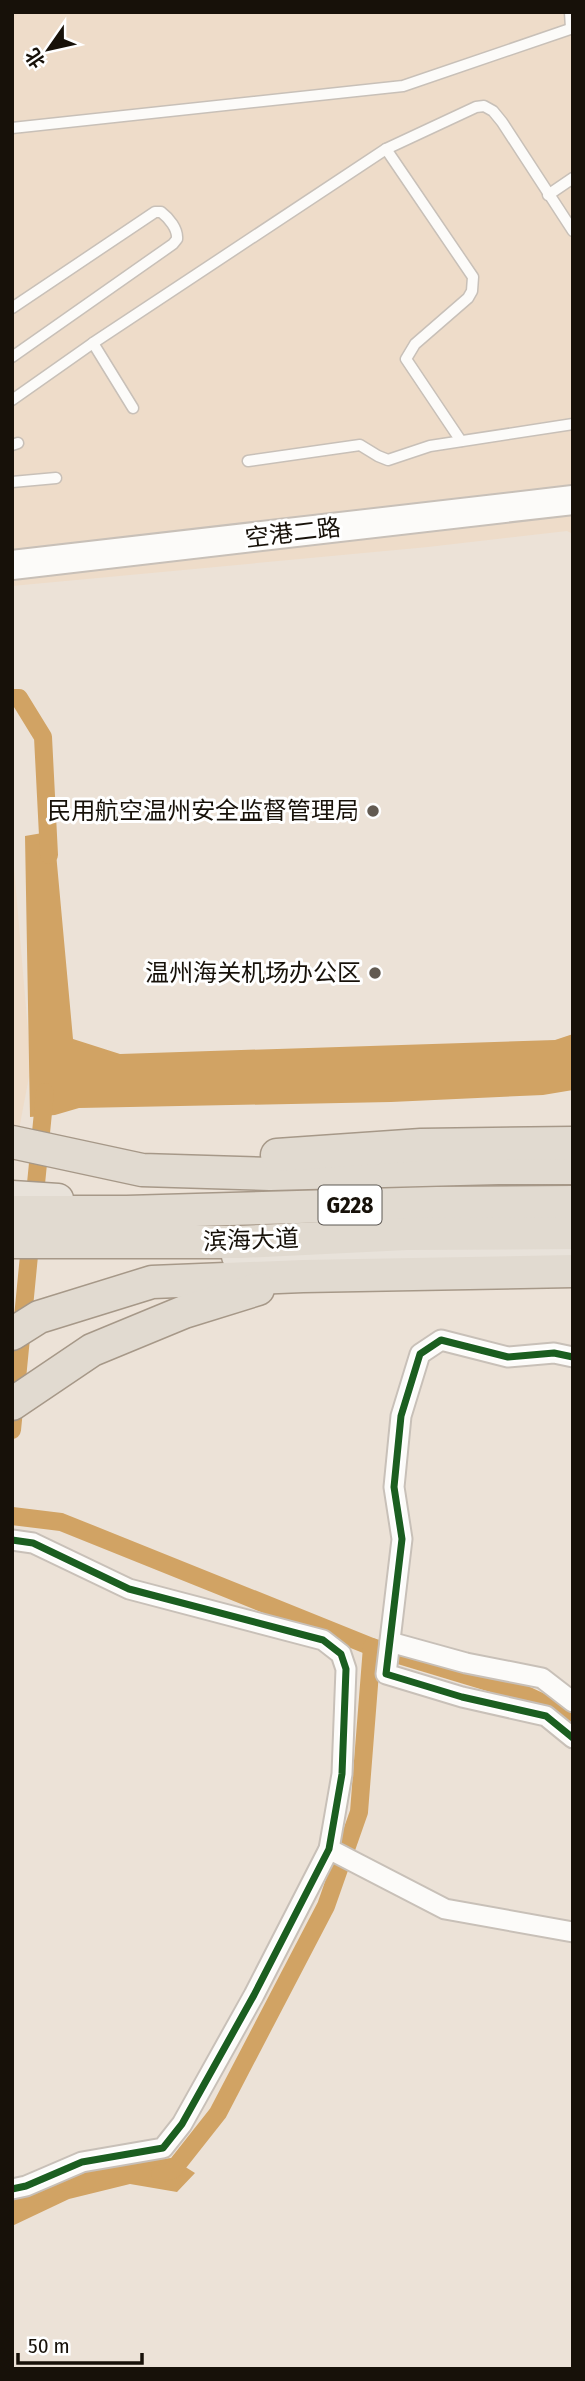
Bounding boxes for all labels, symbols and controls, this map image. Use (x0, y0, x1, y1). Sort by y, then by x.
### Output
north arrow (14, 14, 84, 84)
text: 北 (20, 44, 50, 73)
street label: 空港二路 (244, 513, 342, 553)
place label: 民用航空温州安全监督管理局 (47, 797, 359, 825)
marker: 民用航空温州安全监督管理局 (365, 803, 381, 819)
place label: 温州海关机场办公区 (145, 959, 361, 987)
marker: 温州海关机场办公区 (367, 965, 383, 981)
road number: G228 (318, 1186, 382, 1224)
street label: 滨海大道 (203, 1224, 299, 1256)
scale bar (18, 2322, 142, 2366)
text: 50 m (28, 2333, 70, 2359)

